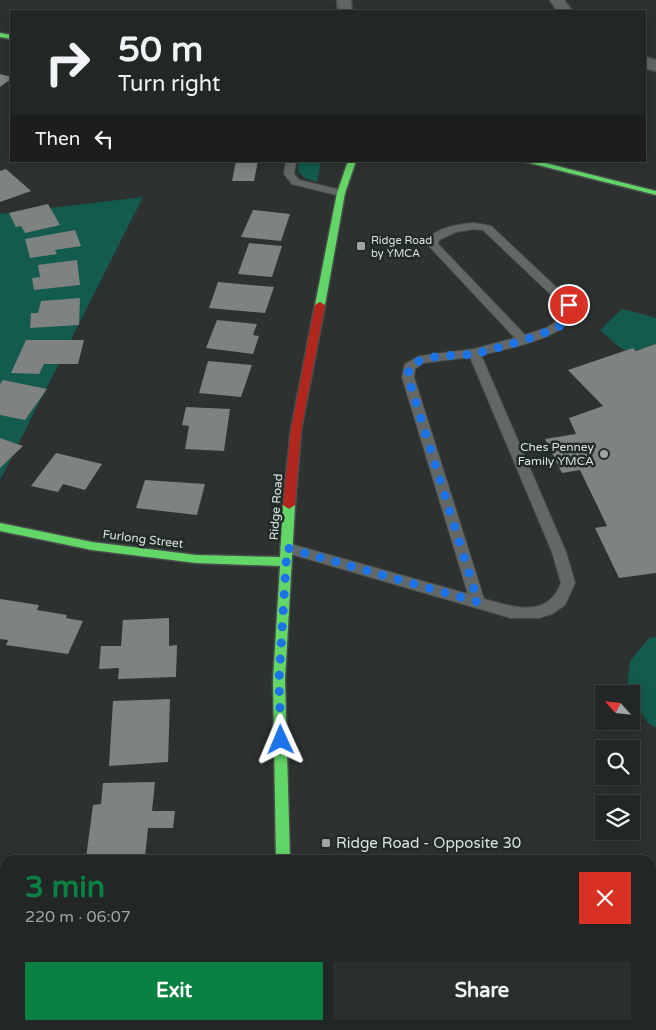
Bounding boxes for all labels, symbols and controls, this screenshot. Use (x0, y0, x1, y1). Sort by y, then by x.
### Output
text: 50 m (118, 29, 203, 71)
icon: right (35, 30, 100, 95)
text: Turn right (118, 71, 220, 97)
icon: left (90, 125, 118, 153)
text: Then (35, 128, 80, 150)
place label: Ridge Road by YMCA (371, 234, 432, 260)
marker: Ridge Road by YMCA (355, 240, 367, 252)
pin (548, 284, 590, 326)
icon: arrive (555, 291, 583, 319)
place label: Ches Penney Family YMCA (518, 440, 595, 468)
marker: Ches Penney Family YMCA (598, 448, 610, 460)
street label: Ridge Road (267, 473, 285, 541)
street label: Furlong Street (102, 527, 185, 551)
north arrow (595, 685, 640, 730)
map controls (595, 685, 640, 840)
position arrow (254, 713, 306, 765)
button: search (595, 740, 640, 785)
button: layers (595, 795, 640, 840)
place label: Ridge Road - Opposite 30 (336, 834, 521, 852)
marker: Ridge Road - Opposite 30 (320, 837, 332, 849)
text: 3 min (25, 869, 105, 906)
button: close (579, 872, 631, 924)
text: 220 m · 06:07 (25, 907, 131, 927)
button: Exit (25, 962, 323, 1020)
button: Share (333, 962, 631, 1020)

